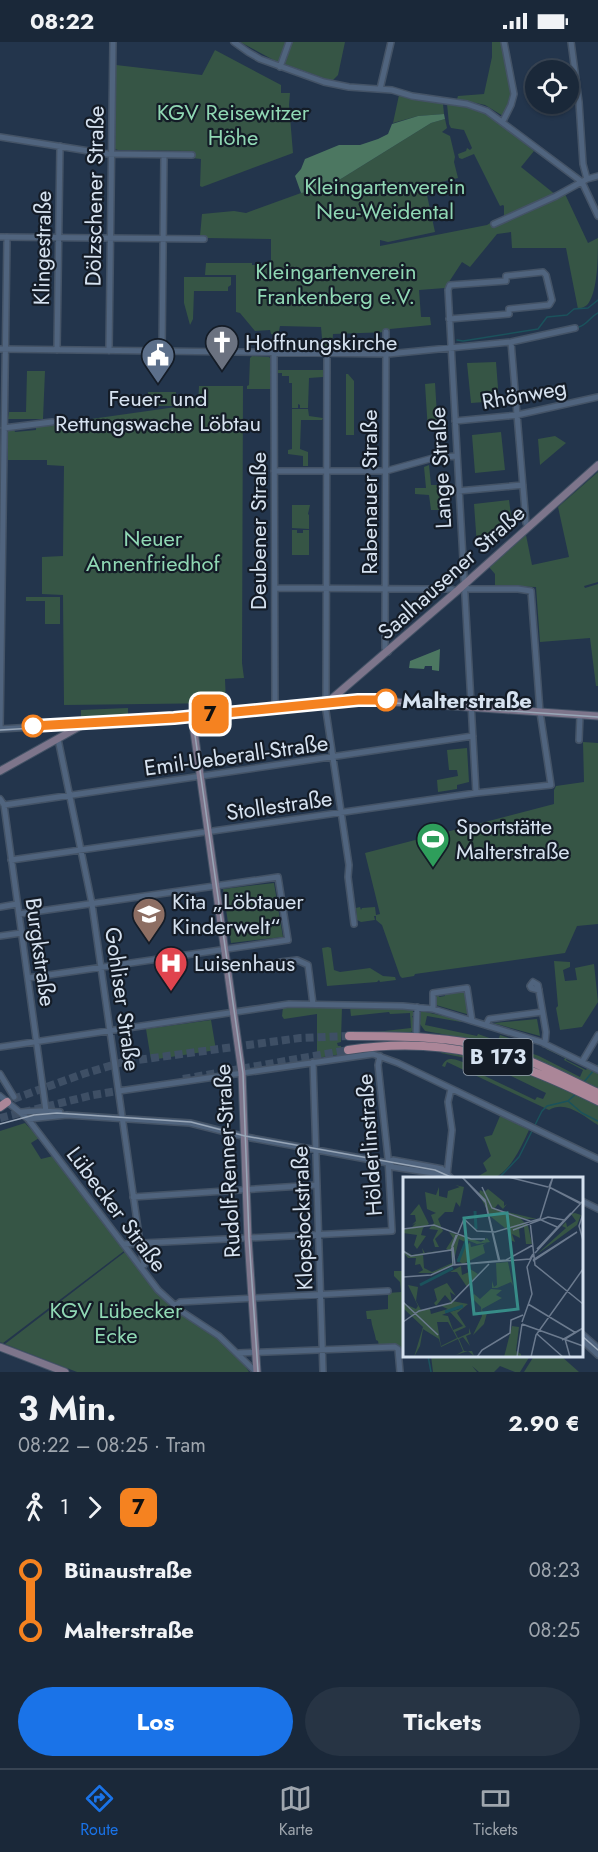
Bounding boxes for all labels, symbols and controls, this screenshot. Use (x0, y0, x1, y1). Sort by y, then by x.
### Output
text: 08:22 (30, 5, 94, 37)
map controls (525, 60, 579, 114)
button: locate (525, 60, 579, 114)
park label: KGV Reisewitzer Höhe (157, 96, 310, 153)
street label: Dölzschener Straße (76, 105, 112, 287)
park label: Kleingartenverein Neu-Weidental (304, 170, 466, 227)
street label: Klingestraße (25, 190, 59, 306)
park label: Kleingartenverein Frankenberg e.V. (255, 255, 417, 312)
church icon: Hoffnungskirche (204, 324, 240, 371)
place label: Hoffnungskirche (245, 326, 397, 358)
public building icon: Feuer- und Rettungswache Löbtau (140, 337, 176, 384)
street label: Rhönweg (479, 371, 569, 417)
place label: Feuer- und Rettungswache Löbtau (55, 382, 261, 439)
street label: Lange Straße (421, 406, 459, 530)
street label: Rabenauer Straße (353, 409, 385, 575)
street label: Deubener Straße (242, 452, 274, 610)
street label: Saalhausener Straße (370, 497, 532, 647)
park label: Neuer Annenfriedhof (86, 522, 221, 579)
place label: Malterstraße (402, 684, 532, 716)
marker: Malterstraße (375, 689, 397, 711)
line badge: 7 (190, 694, 230, 734)
text: 7 (204, 699, 216, 729)
unlabelled marker (22, 715, 44, 737)
street label: Emil-Ueberall-Straße (142, 726, 330, 784)
street label: Stollestraße (224, 782, 334, 828)
place label: Sportstätte Malterstraße (456, 810, 570, 867)
sports icon: Sportstätte Malterstraße (415, 821, 451, 868)
place label: Kita „Löbtauer Kinderwelt“ (172, 885, 304, 942)
street label: Burgkstraße (18, 896, 64, 1008)
school or university icon: Kita „Löbtauer Kinderwelt“ (131, 896, 167, 943)
street label: Gohliser Straße (97, 925, 149, 1073)
hospital icon: Luisenhaus (153, 945, 189, 992)
place label: Luisenhaus (194, 947, 295, 979)
road number: B 173 (464, 1039, 532, 1075)
street label: Rudolf-Renner-Straße (206, 1063, 248, 1259)
street label: Hölderlinstraße (348, 1073, 390, 1217)
street label: Lübecker Straße (59, 1140, 175, 1278)
street label: Klopstockstraße (283, 1145, 321, 1291)
inset map (403, 1177, 583, 1357)
park label: KGV Lübecker Ecke (50, 1294, 183, 1351)
text: 3 Min. (18, 1385, 117, 1432)
text: 2.90 € (508, 1407, 580, 1439)
text: 08:22 – 08:25 · Tram (18, 1431, 206, 1460)
icon: walk (18, 1491, 51, 1524)
icon: forward (78, 1491, 111, 1524)
text: 7 (132, 1492, 145, 1522)
text: 1 (60, 1493, 69, 1522)
text: Bünaustraße (64, 1554, 192, 1586)
text: 08:23 (529, 1556, 580, 1585)
text: Malterstraße (64, 1614, 194, 1646)
text: 08:25 (528, 1616, 580, 1645)
button: Los (18, 1687, 293, 1756)
button: Tickets (305, 1687, 580, 1756)
tab: Route (80, 1782, 118, 1841)
tab: Karte (279, 1782, 313, 1841)
tab: Tickets (473, 1782, 518, 1841)

